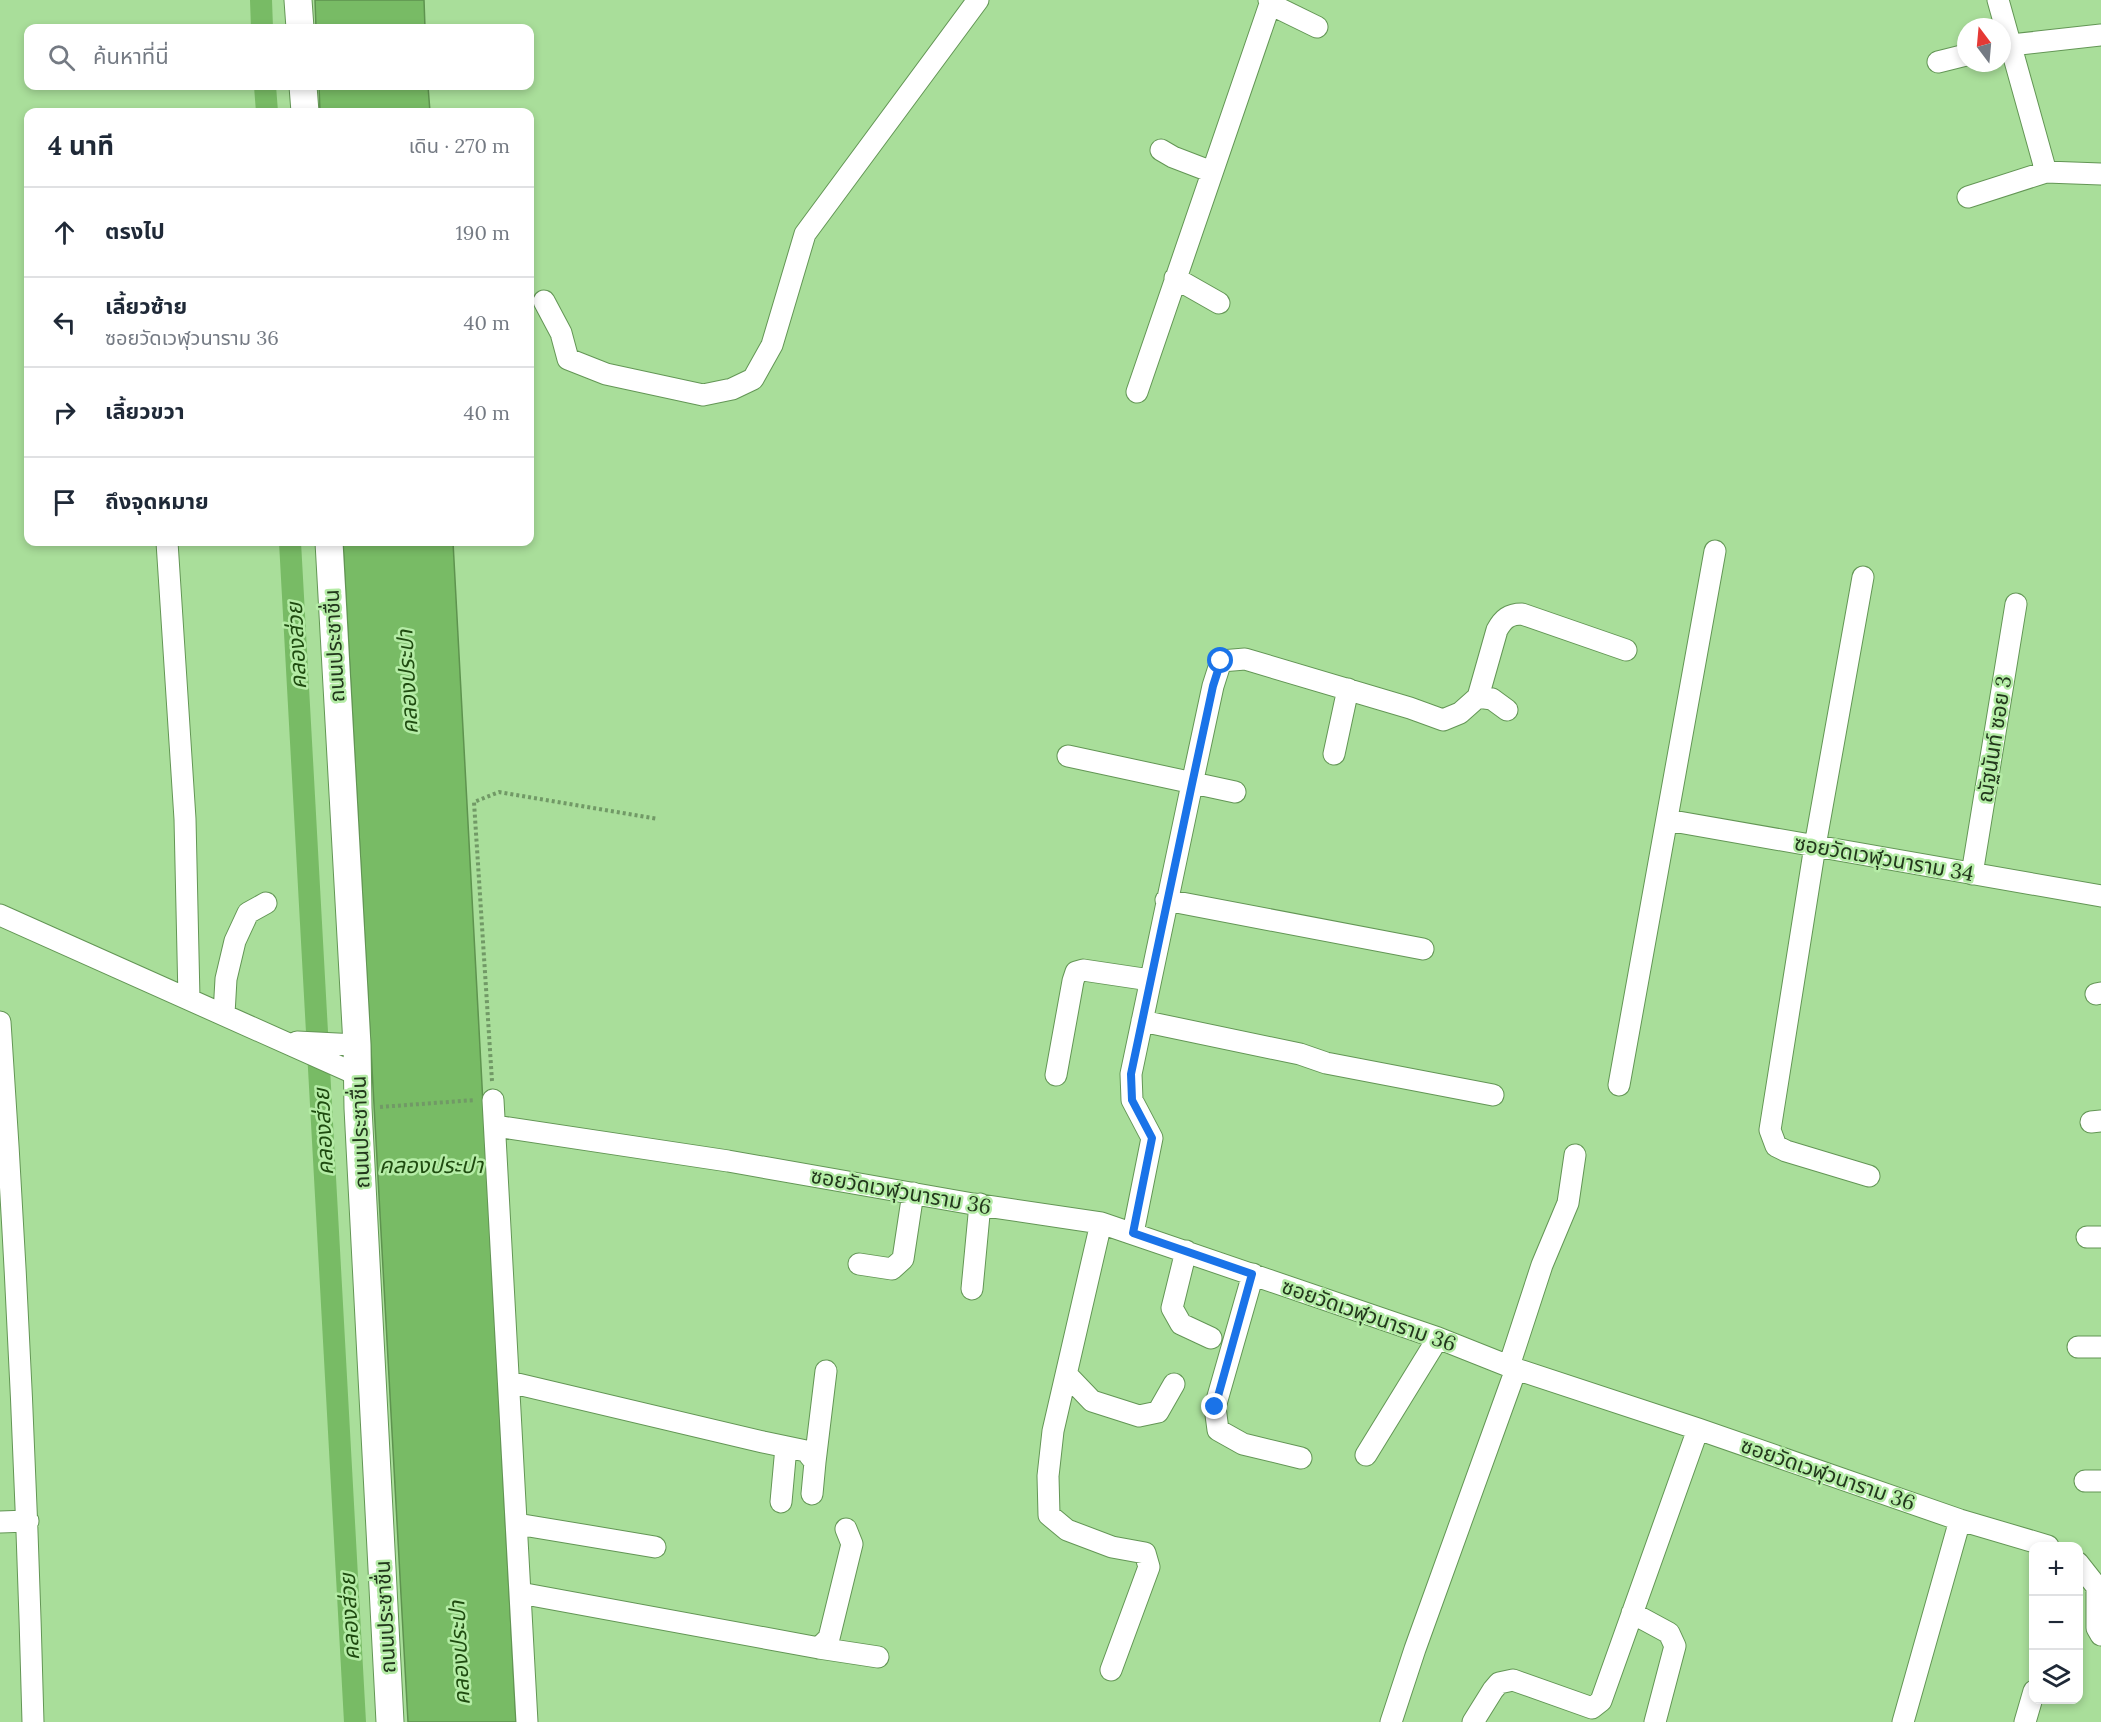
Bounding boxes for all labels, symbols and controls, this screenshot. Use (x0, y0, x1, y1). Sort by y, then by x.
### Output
north arrow (1957, 18, 2011, 72)
search box (24, 24, 534, 90)
icon: search (45, 41, 78, 74)
text: ค้นหาที่นี่ (93, 42, 169, 70)
text: 4 นาที (48, 129, 114, 162)
text: เดิน · 270 m (409, 133, 510, 158)
icon: ahead (48, 216, 81, 249)
text: ตรงไป (105, 217, 165, 245)
text: 190 m (456, 220, 510, 245)
text: เลี้ยวซ้าย (105, 292, 187, 320)
icon: left (48, 306, 81, 339)
text: 40 m (464, 310, 510, 335)
text: ซอยวัดเวฬุวนาราม 36 (105, 325, 279, 350)
icon: right (48, 396, 81, 429)
text: เลี้ยวขวา (105, 397, 185, 425)
text: 40 m (464, 400, 510, 425)
icon: arrive (48, 486, 81, 519)
text: ถึงจุดหมาย (105, 487, 209, 515)
street label: ถนนประชาชื่น (317, 589, 350, 703)
water label: คลองส่วย (280, 600, 312, 690)
water label: คลองประปา (390, 628, 424, 735)
route start (1207, 647, 1233, 673)
street label: ณัฐนันท์ ซอย 3 (1971, 674, 2017, 804)
street label: ซอยวัดเวฬุวนาราม 34 (1792, 829, 1976, 887)
street label: ถนนประชาชื่น (344, 1075, 375, 1189)
water label: คลองส่วย (307, 1086, 339, 1176)
water label: คลองประปา (379, 1151, 484, 1179)
street label: ซอยวัดเวฬุวนาราม 36 (809, 1162, 993, 1220)
street label: ซอยวัดเวฬุวนาราม 36 (1278, 1273, 1460, 1357)
route end (1201, 1393, 1227, 1419)
street label: ซอยวัดเวฬุวนาราม 36 (1737, 1432, 1919, 1516)
map controls (2029, 1542, 2083, 1704)
button: + (2029, 1542, 2083, 1596)
street label: ถนนประชาชื่น (368, 1560, 401, 1674)
water label: คลองส่วย (333, 1571, 365, 1661)
button: − (2029, 1596, 2083, 1650)
water label: คลองประปา (442, 1599, 476, 1706)
button: layers (2029, 1650, 2083, 1704)

